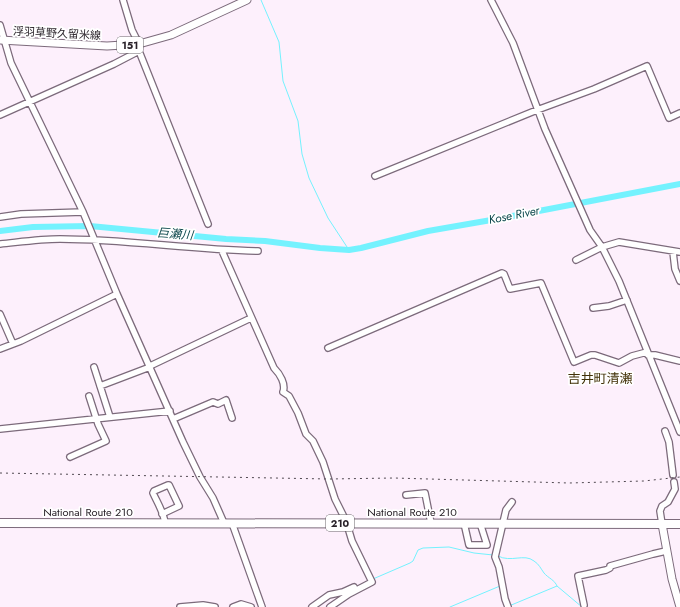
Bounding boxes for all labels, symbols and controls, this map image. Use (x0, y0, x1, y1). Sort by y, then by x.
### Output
street label: 浮羽草野久留米線 (13, 23, 101, 43)
road number: 151 (117, 37, 143, 53)
water label: Kose River (487, 201, 542, 229)
water label: 巨瀬川 (156, 223, 196, 245)
district label: 吉井町清瀬 (567, 369, 633, 388)
street label: National Route 210 (43, 504, 133, 520)
street label: National Route 210 (367, 504, 457, 520)
road number: 210 (326, 515, 354, 531)

